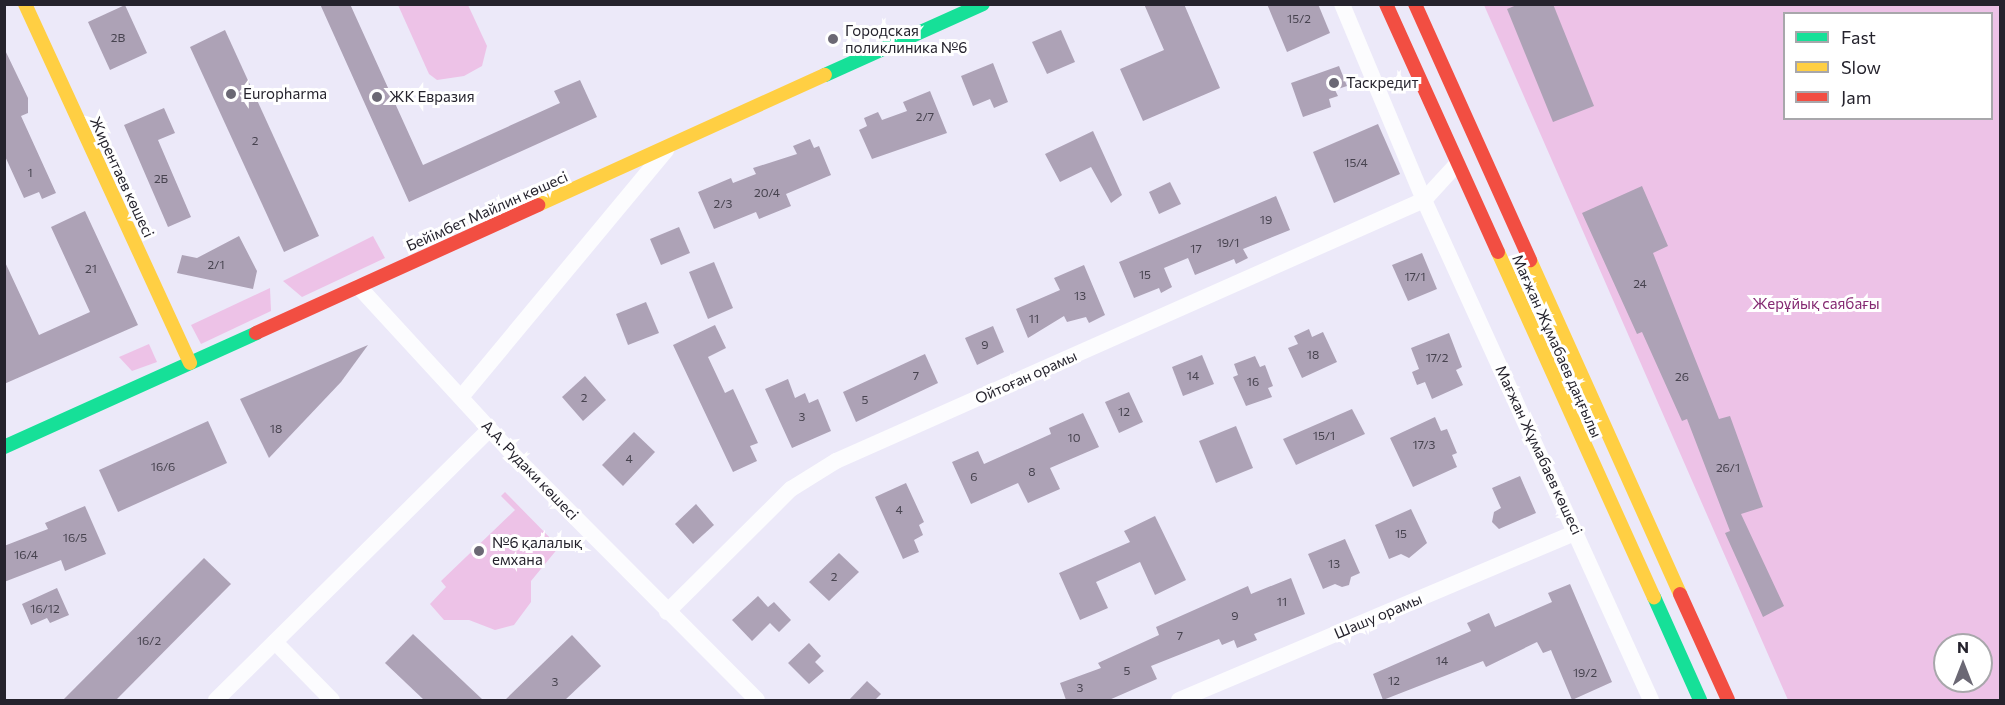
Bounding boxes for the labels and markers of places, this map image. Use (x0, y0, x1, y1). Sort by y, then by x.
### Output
place label: Городская поликлиника №6 (845, 21, 967, 56)
marker: Городская поликлиника №6 (826, 32, 840, 46)
place label: Таскредит (1346, 74, 1419, 92)
marker: Таскредит (1327, 76, 1341, 90)
place label: Europharma (243, 85, 327, 103)
marker: Europharma (224, 87, 238, 101)
place label: ЖК Евразия (389, 88, 475, 106)
marker: ЖК Евразия (370, 90, 384, 104)
place label: №6 қалалық емхана (492, 533, 582, 568)
marker: №6 қалалық емхана (470, 542, 488, 560)

